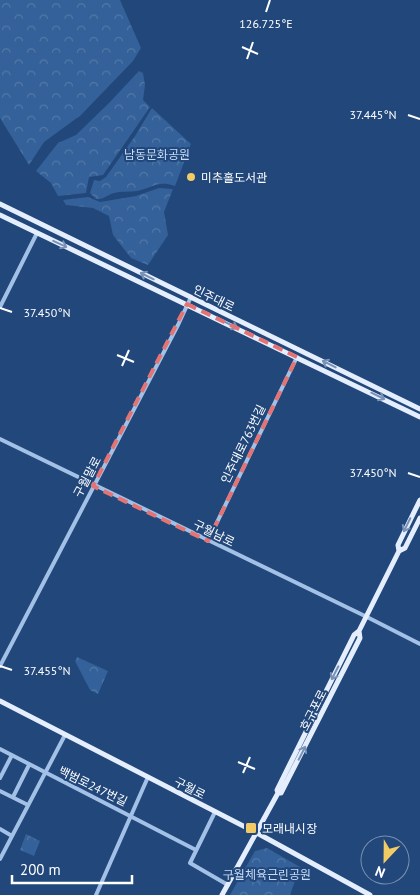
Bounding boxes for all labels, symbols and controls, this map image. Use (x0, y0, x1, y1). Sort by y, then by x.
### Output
text: 126.725°E (239, 16, 293, 31)
text: 37.445°N (349, 107, 397, 122)
park label: 남동문화공원 (124, 147, 190, 162)
place label: 미추홀도서관 (201, 170, 267, 185)
marker: 미추홀도서관 (185, 171, 197, 183)
one-way arrow (52, 239, 67, 249)
one-way arrow (140, 271, 155, 280)
street label: 인주대로 (191, 282, 237, 314)
text: 37.450°N (23, 305, 71, 320)
one-way arrow (223, 321, 238, 331)
one-way arrow (322, 359, 337, 368)
one-way arrow (370, 391, 385, 401)
street label: 인주대로763번길 (217, 402, 269, 486)
street label: 구월말로 (70, 454, 104, 500)
text: 37.450°N (349, 465, 397, 480)
street label: 구월남로 (191, 517, 237, 549)
one-way arrow (402, 517, 411, 532)
text: 37.455°N (23, 663, 71, 678)
one-way arrow (330, 665, 339, 680)
street label: 호구포로 (296, 687, 330, 733)
one-way arrow (298, 746, 307, 761)
street label: 백범로247번길 (56, 763, 130, 809)
street label: 구월로 (172, 774, 208, 802)
marker: 모래내시장 (244, 821, 258, 835)
place label: 모래내시장 (262, 821, 317, 836)
north arrow (360, 835, 410, 885)
scale bar (12, 852, 132, 884)
text: 200 m (20, 860, 61, 879)
text: N (372, 862, 388, 882)
park label: 구월체육근린공원 (223, 867, 311, 882)

